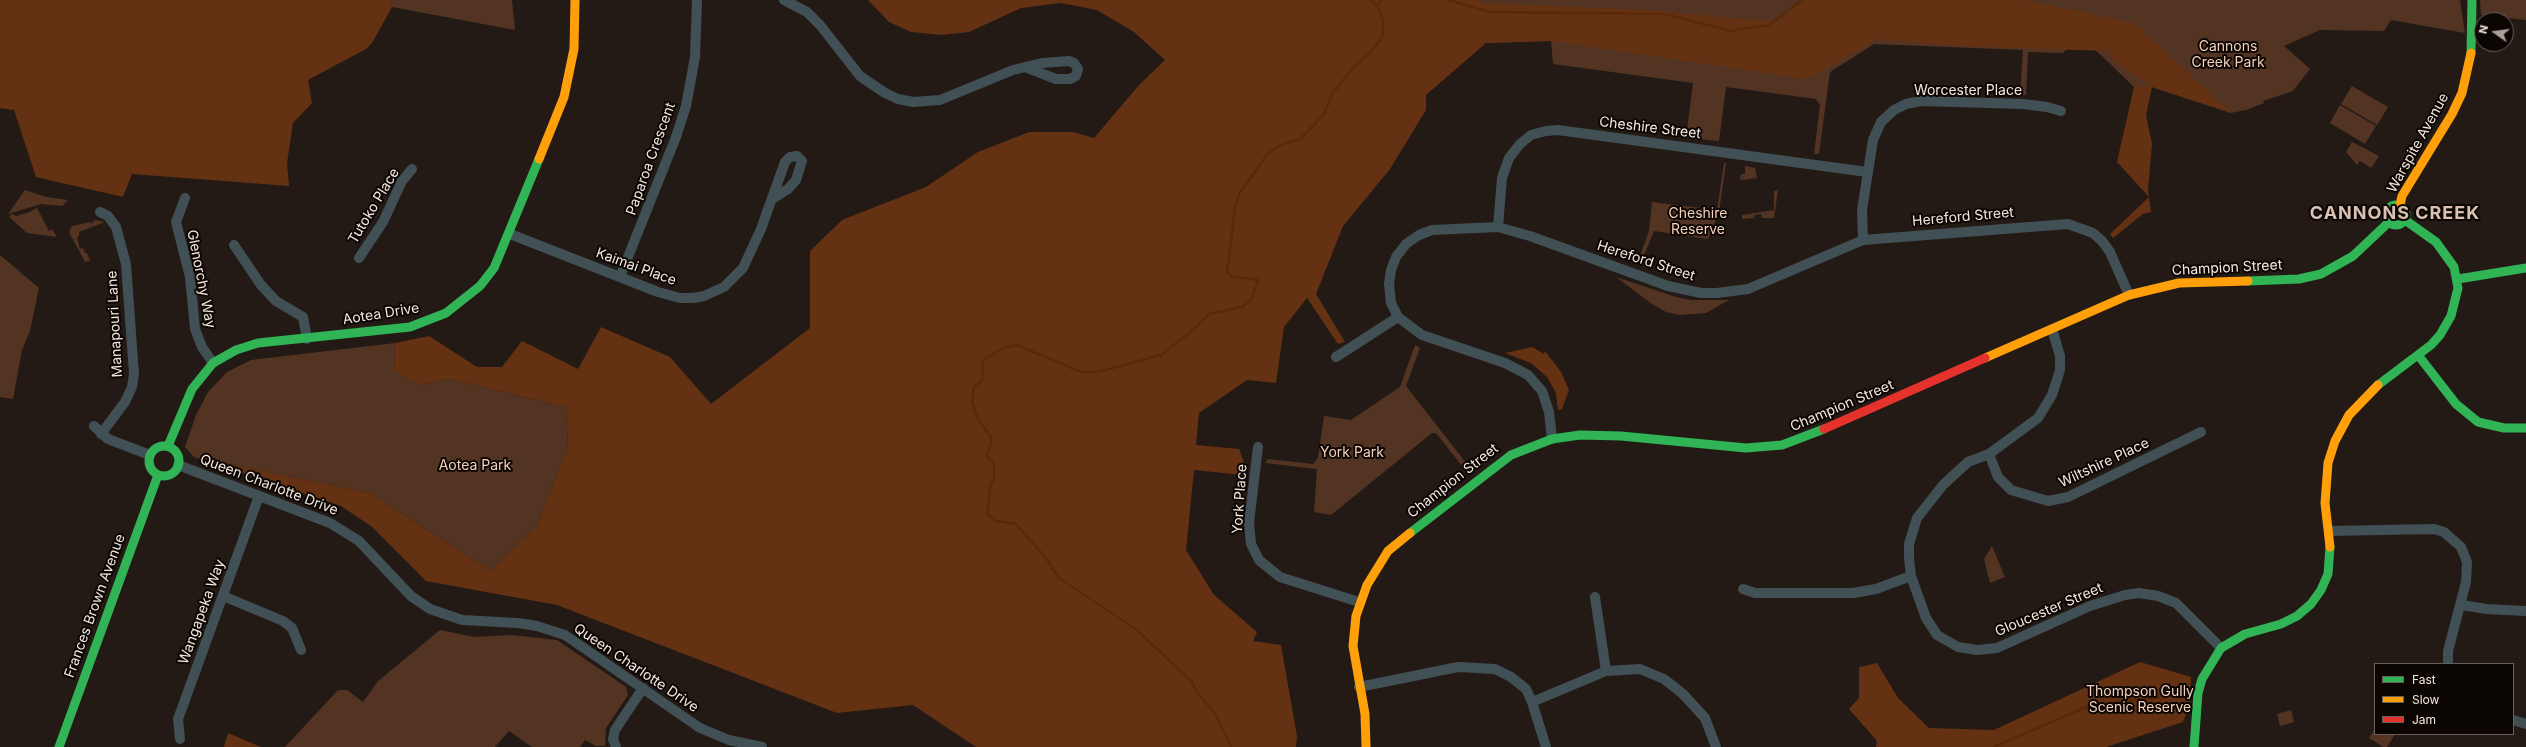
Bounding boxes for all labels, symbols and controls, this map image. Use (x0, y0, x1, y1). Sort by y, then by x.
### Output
north arrow (2474, 12, 2514, 52)
text: N (2476, 24, 2491, 35)
park label: Cannons Creek Park (2191, 39, 2265, 72)
street label: Worcester Place (1914, 83, 2022, 99)
street label: Warspite Avenue (2384, 90, 2452, 196)
street label: Paparoa Crescent (623, 100, 679, 218)
street label: Cheshire Street (1598, 113, 1702, 143)
street label: Tutoko Place (345, 165, 403, 247)
district label: CANNONS CREEK (2310, 203, 2480, 225)
street label: Hereford Street (1911, 204, 2015, 230)
park label: Cheshire Reserve (1669, 206, 1727, 238)
street label: Glenorchy Way (183, 228, 219, 330)
street label: Hereford Street (1595, 237, 1697, 285)
street label: Kaimai Place (593, 245, 679, 289)
street label: Champion Street (2171, 257, 2283, 279)
street label: Manapouri Lane (104, 270, 126, 378)
street label: Aotea Drive (341, 300, 421, 328)
street label: Champion Street (1788, 377, 1896, 435)
street label: Wiltshire Place (2056, 435, 2152, 491)
street label: Champion Street (1404, 440, 1502, 522)
park label: York Park (1320, 445, 1384, 461)
street label: Queen Charlotte Drive (198, 451, 340, 519)
park label: Aotea Park (439, 458, 511, 474)
street label: York Place (1229, 463, 1251, 535)
street label: Frances Brown Avenue (61, 532, 129, 680)
street label: Wangapeka Way (175, 557, 229, 667)
street label: Gloucester Street (1993, 580, 2105, 640)
street label: Queen Charlotte Drive (571, 620, 701, 716)
legend (2374, 663, 2514, 735)
text: Fast (2412, 672, 2436, 687)
park label: Thompson Gully Scenic Reserve (2086, 684, 2194, 716)
text: Slow (2412, 692, 2439, 707)
text: Jam (2412, 712, 2436, 727)

